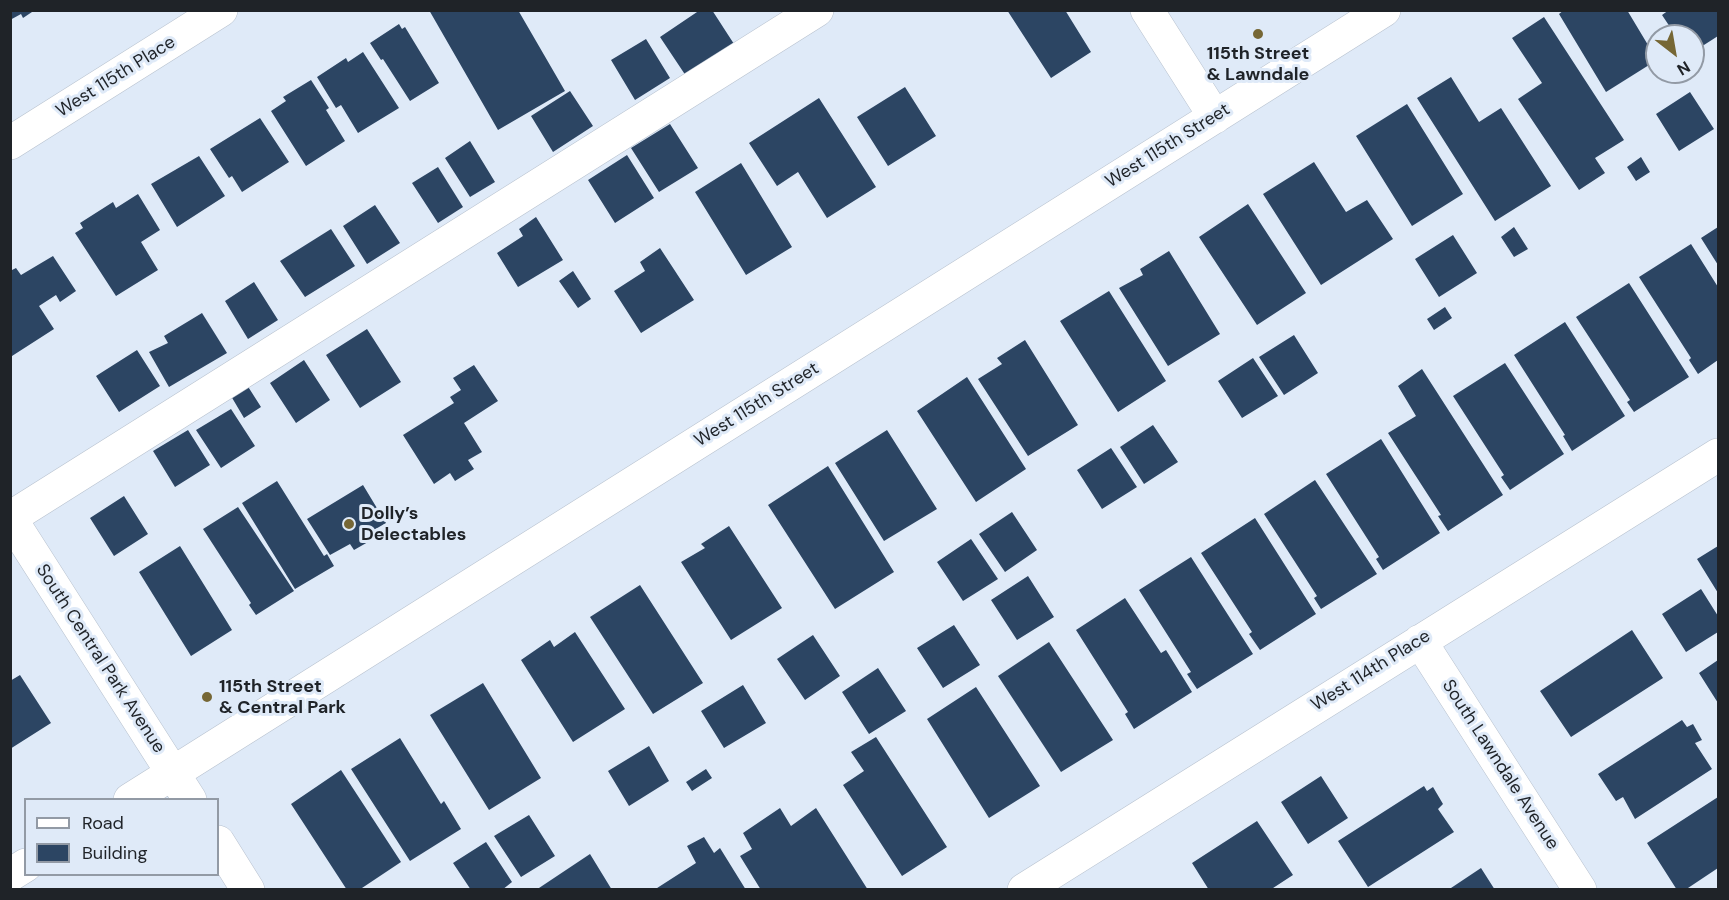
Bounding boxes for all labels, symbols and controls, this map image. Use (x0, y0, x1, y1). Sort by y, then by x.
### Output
north arrow (1645, 24, 1705, 84)
marker: 115th Street & Lawndale (1251, 27, 1265, 41)
street label: West 115th Place (52, 32, 180, 122)
place label: 115th Street & Lawndale (1207, 43, 1309, 86)
text: N (1673, 56, 1694, 80)
street label: West 115th Street (1102, 99, 1234, 193)
street label: West 115th Street (691, 358, 823, 452)
place label: Dolly’s Delectables (361, 503, 466, 546)
marker: Dolly’s Delectables (342, 517, 356, 531)
street label: South Central Park Avenue (31, 560, 169, 758)
street label: West 114th Place (1307, 626, 1435, 716)
place label: 115th Street & Central Park (219, 676, 346, 718)
street label: South Lawndale Avenue (1437, 676, 1563, 854)
marker: 115th Street & Central Park (200, 690, 214, 704)
legend (24, 798, 219, 876)
text: Road (82, 811, 124, 835)
text: Building (82, 841, 147, 865)

